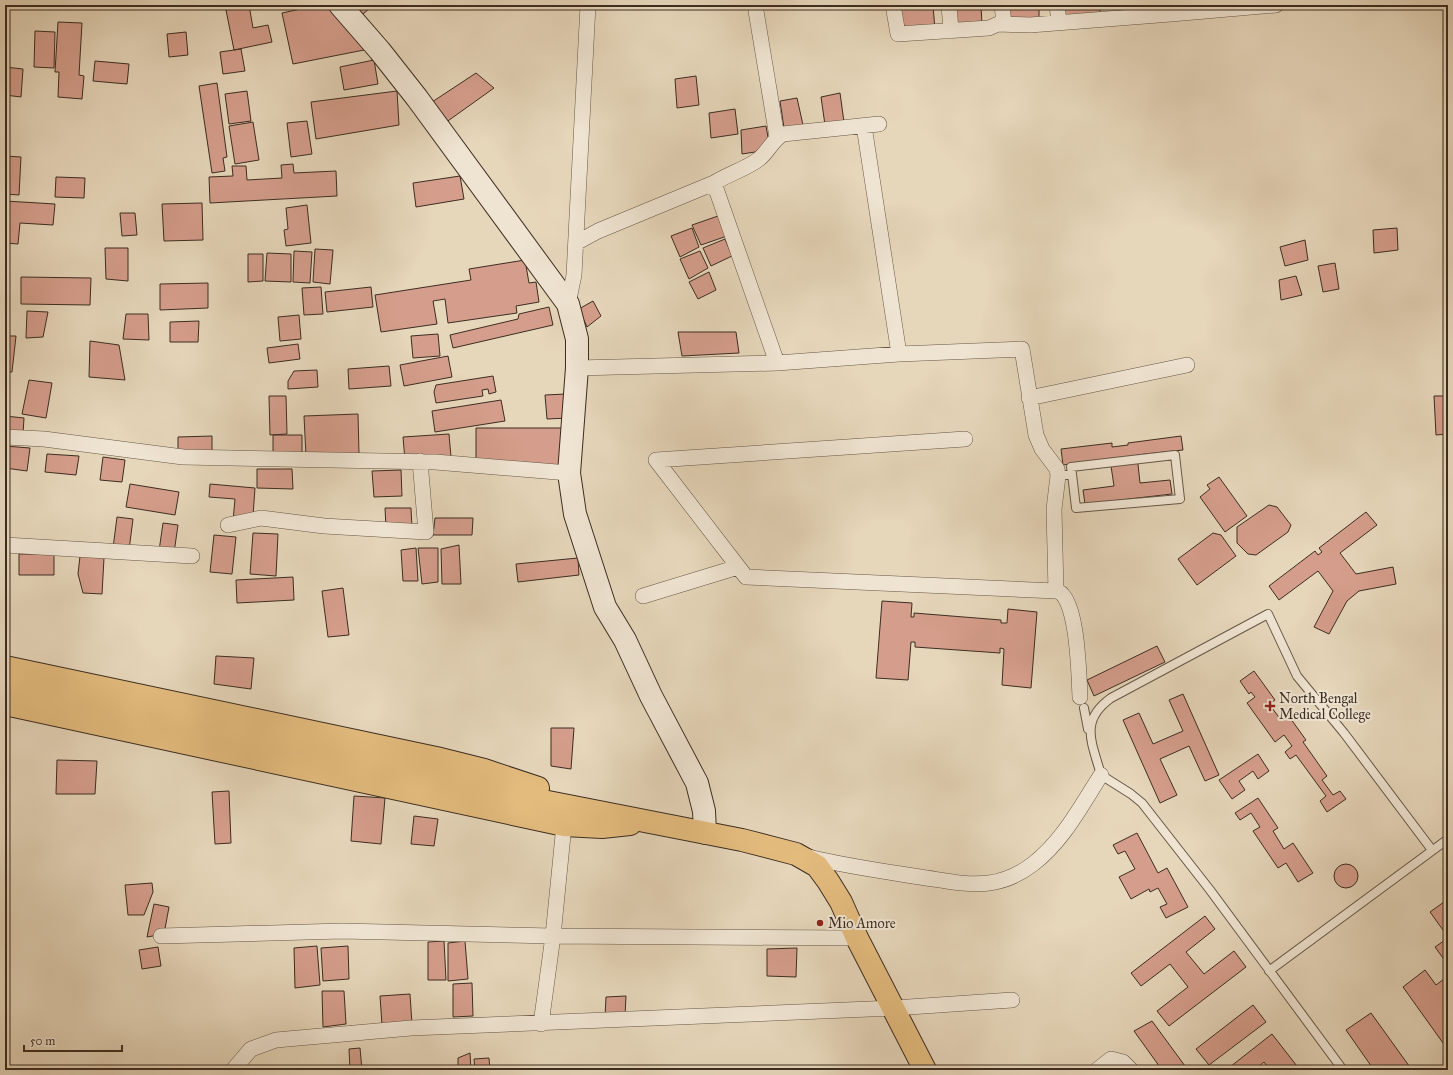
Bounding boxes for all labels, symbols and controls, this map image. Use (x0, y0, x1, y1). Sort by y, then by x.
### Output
place label: North Bengal Medical College (1279, 690, 1371, 723)
marker: North Bengal Medical College (1264, 700, 1276, 712)
place label: Mio Amore (828, 915, 896, 932)
marker: Mio Amore (815, 918, 825, 928)
scale bar (24, 1027, 122, 1053)
text: 50 m (30, 1034, 55, 1048)

